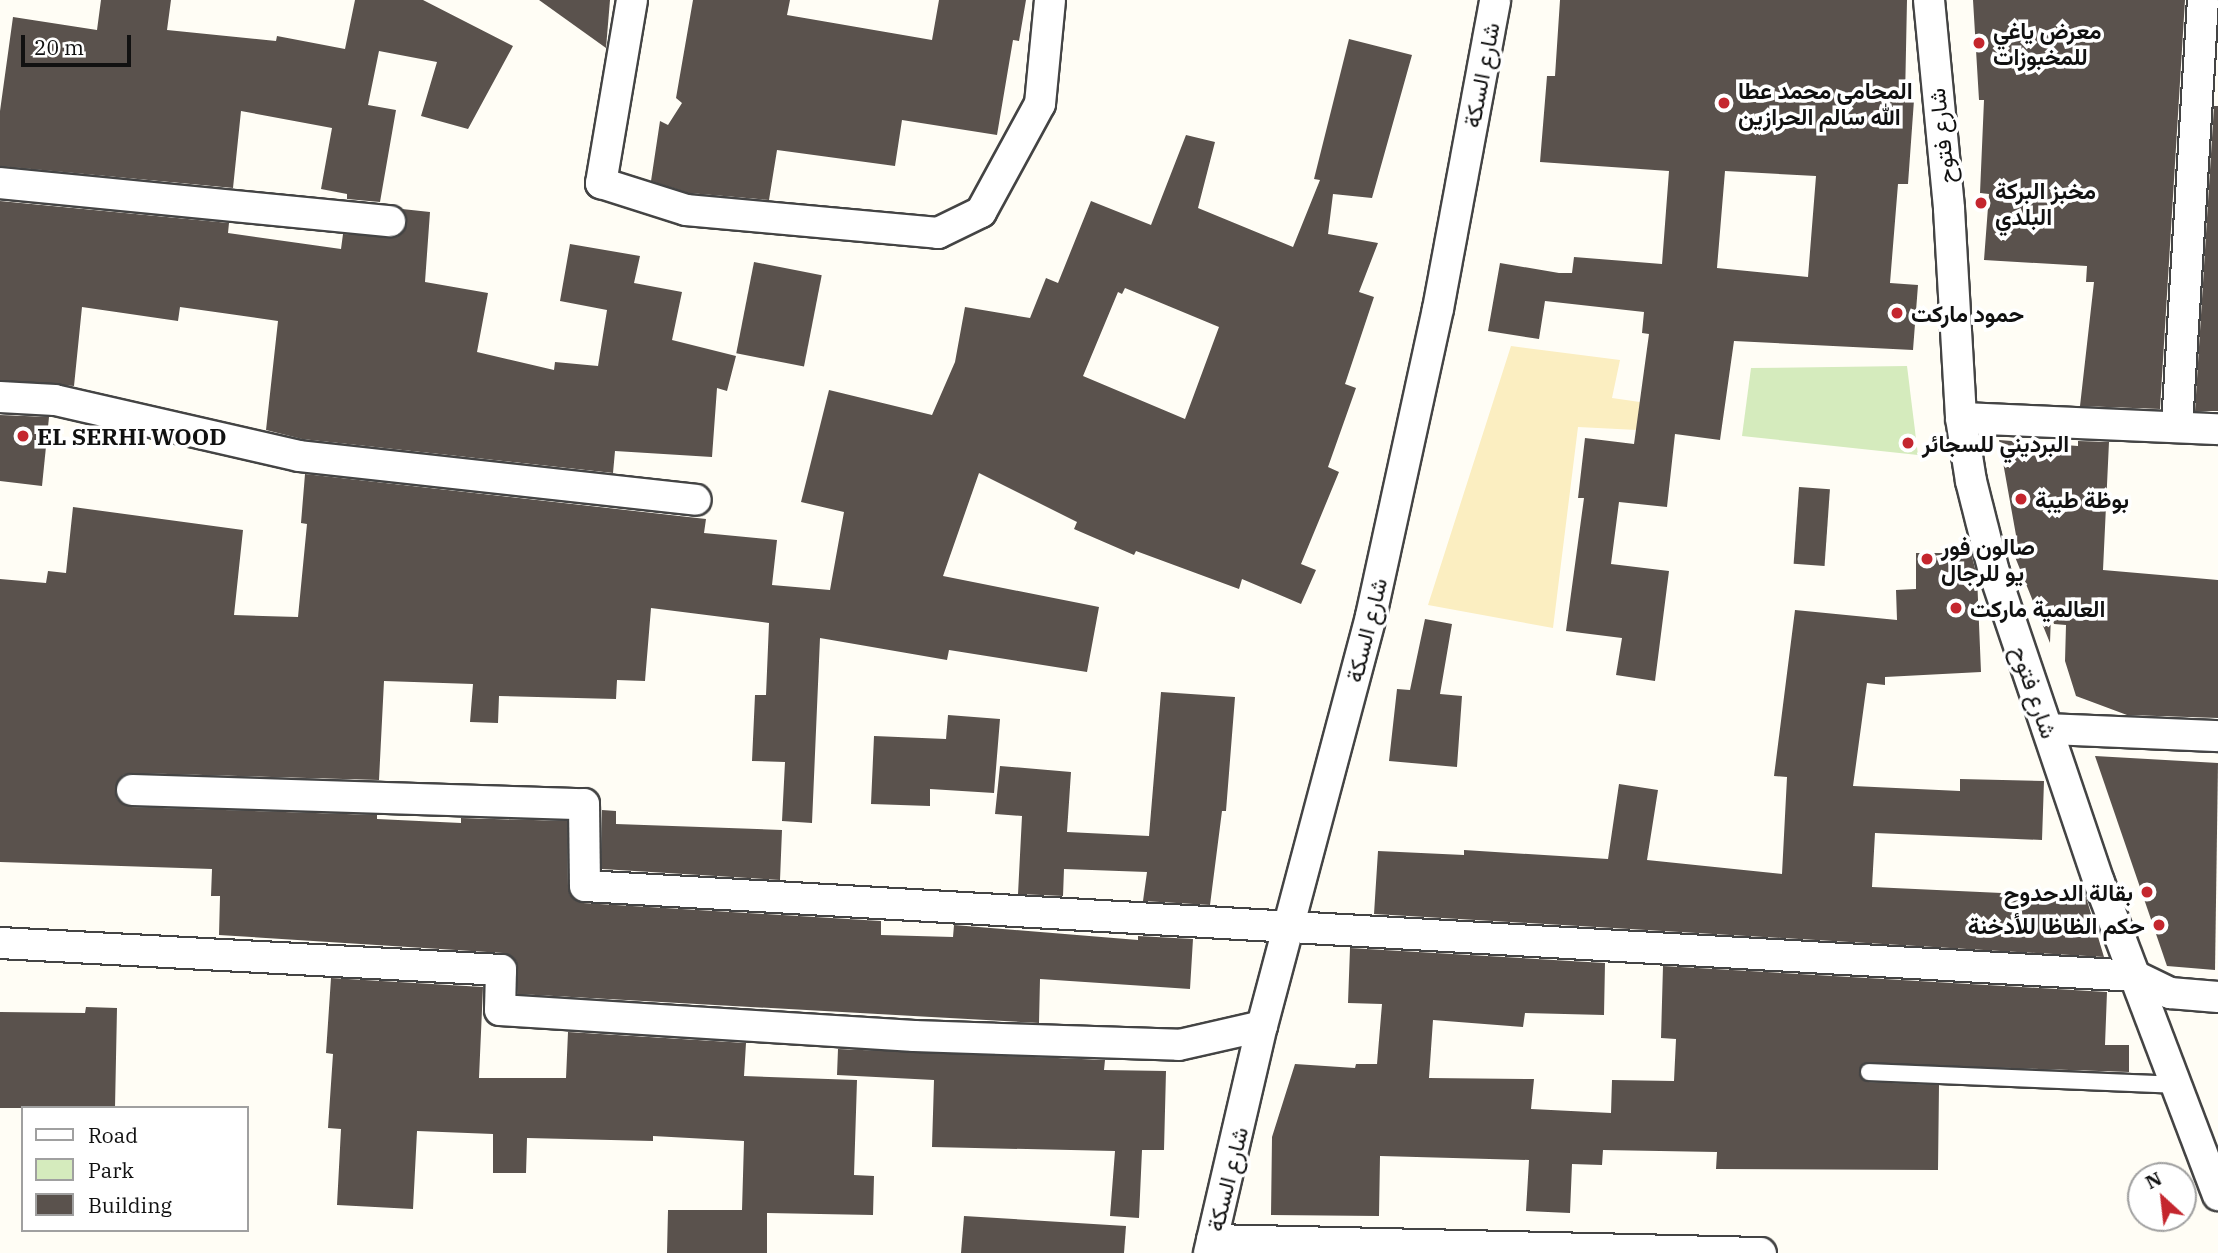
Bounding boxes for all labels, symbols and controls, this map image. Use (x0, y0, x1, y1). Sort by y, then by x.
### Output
place label: معرض ياغي للمخبوزات (1993, 16, 2102, 70)
street label: شارع السكة (1457, 20, 1505, 130)
scale bar (24, 21, 135, 65)
text: 20 m (34, 33, 84, 61)
marker: معرض ياغي للمخبوزات (1971, 35, 1987, 51)
place label: المحامي محمد عطا الله سالم الحرازين (1738, 76, 1913, 130)
street label: شارع فتوح (1922, 87, 1960, 185)
marker: المحامي محمد عطا الله سالم الحرازين (1716, 95, 1732, 111)
place label: مخبز البركة البلدي (1995, 176, 2096, 230)
marker: مخبز البركة البلدي (1973, 195, 1989, 211)
place label: حمود ماركت (1911, 299, 2024, 327)
marker: حمود ماركت (1889, 305, 1905, 321)
place label: EL SERHI WOOD (37, 422, 227, 450)
marker: EL SERHI WOOD (15, 428, 31, 444)
place label: البرديني للسجائر (1922, 429, 2069, 457)
marker: البرديني للسجائر (1900, 435, 1916, 451)
place label: بوظة طيبة (2035, 485, 2129, 513)
marker: بوظة طيبة (2013, 491, 2029, 507)
place label: صالون فور يو للرجال (1941, 532, 2035, 586)
marker: صالون فور يو للرجال (1919, 551, 1935, 567)
street label: شارع السكة (1340, 575, 1392, 685)
place label: العالمية ماركت (1970, 594, 2105, 622)
marker: العالمية ماركت (1948, 600, 1964, 616)
street label: شارع فتوح (2006, 642, 2064, 742)
place label: بقالة الدحدوح (2004, 878, 2133, 906)
marker: بقالة الدحدوح (2139, 884, 2155, 900)
place label: حكم الظاظا للأدخنة (1968, 911, 2145, 939)
marker: حكم الظاظا للأدخنة (2151, 917, 2167, 933)
legend (21, 1106, 248, 1232)
text: Road (88, 1121, 138, 1149)
street label: شارع السكة (1201, 1124, 1253, 1234)
text: Park (88, 1156, 134, 1184)
north arrow (2127, 1162, 2197, 1232)
text: N (2141, 1166, 2166, 1194)
text: Building (88, 1191, 172, 1219)

